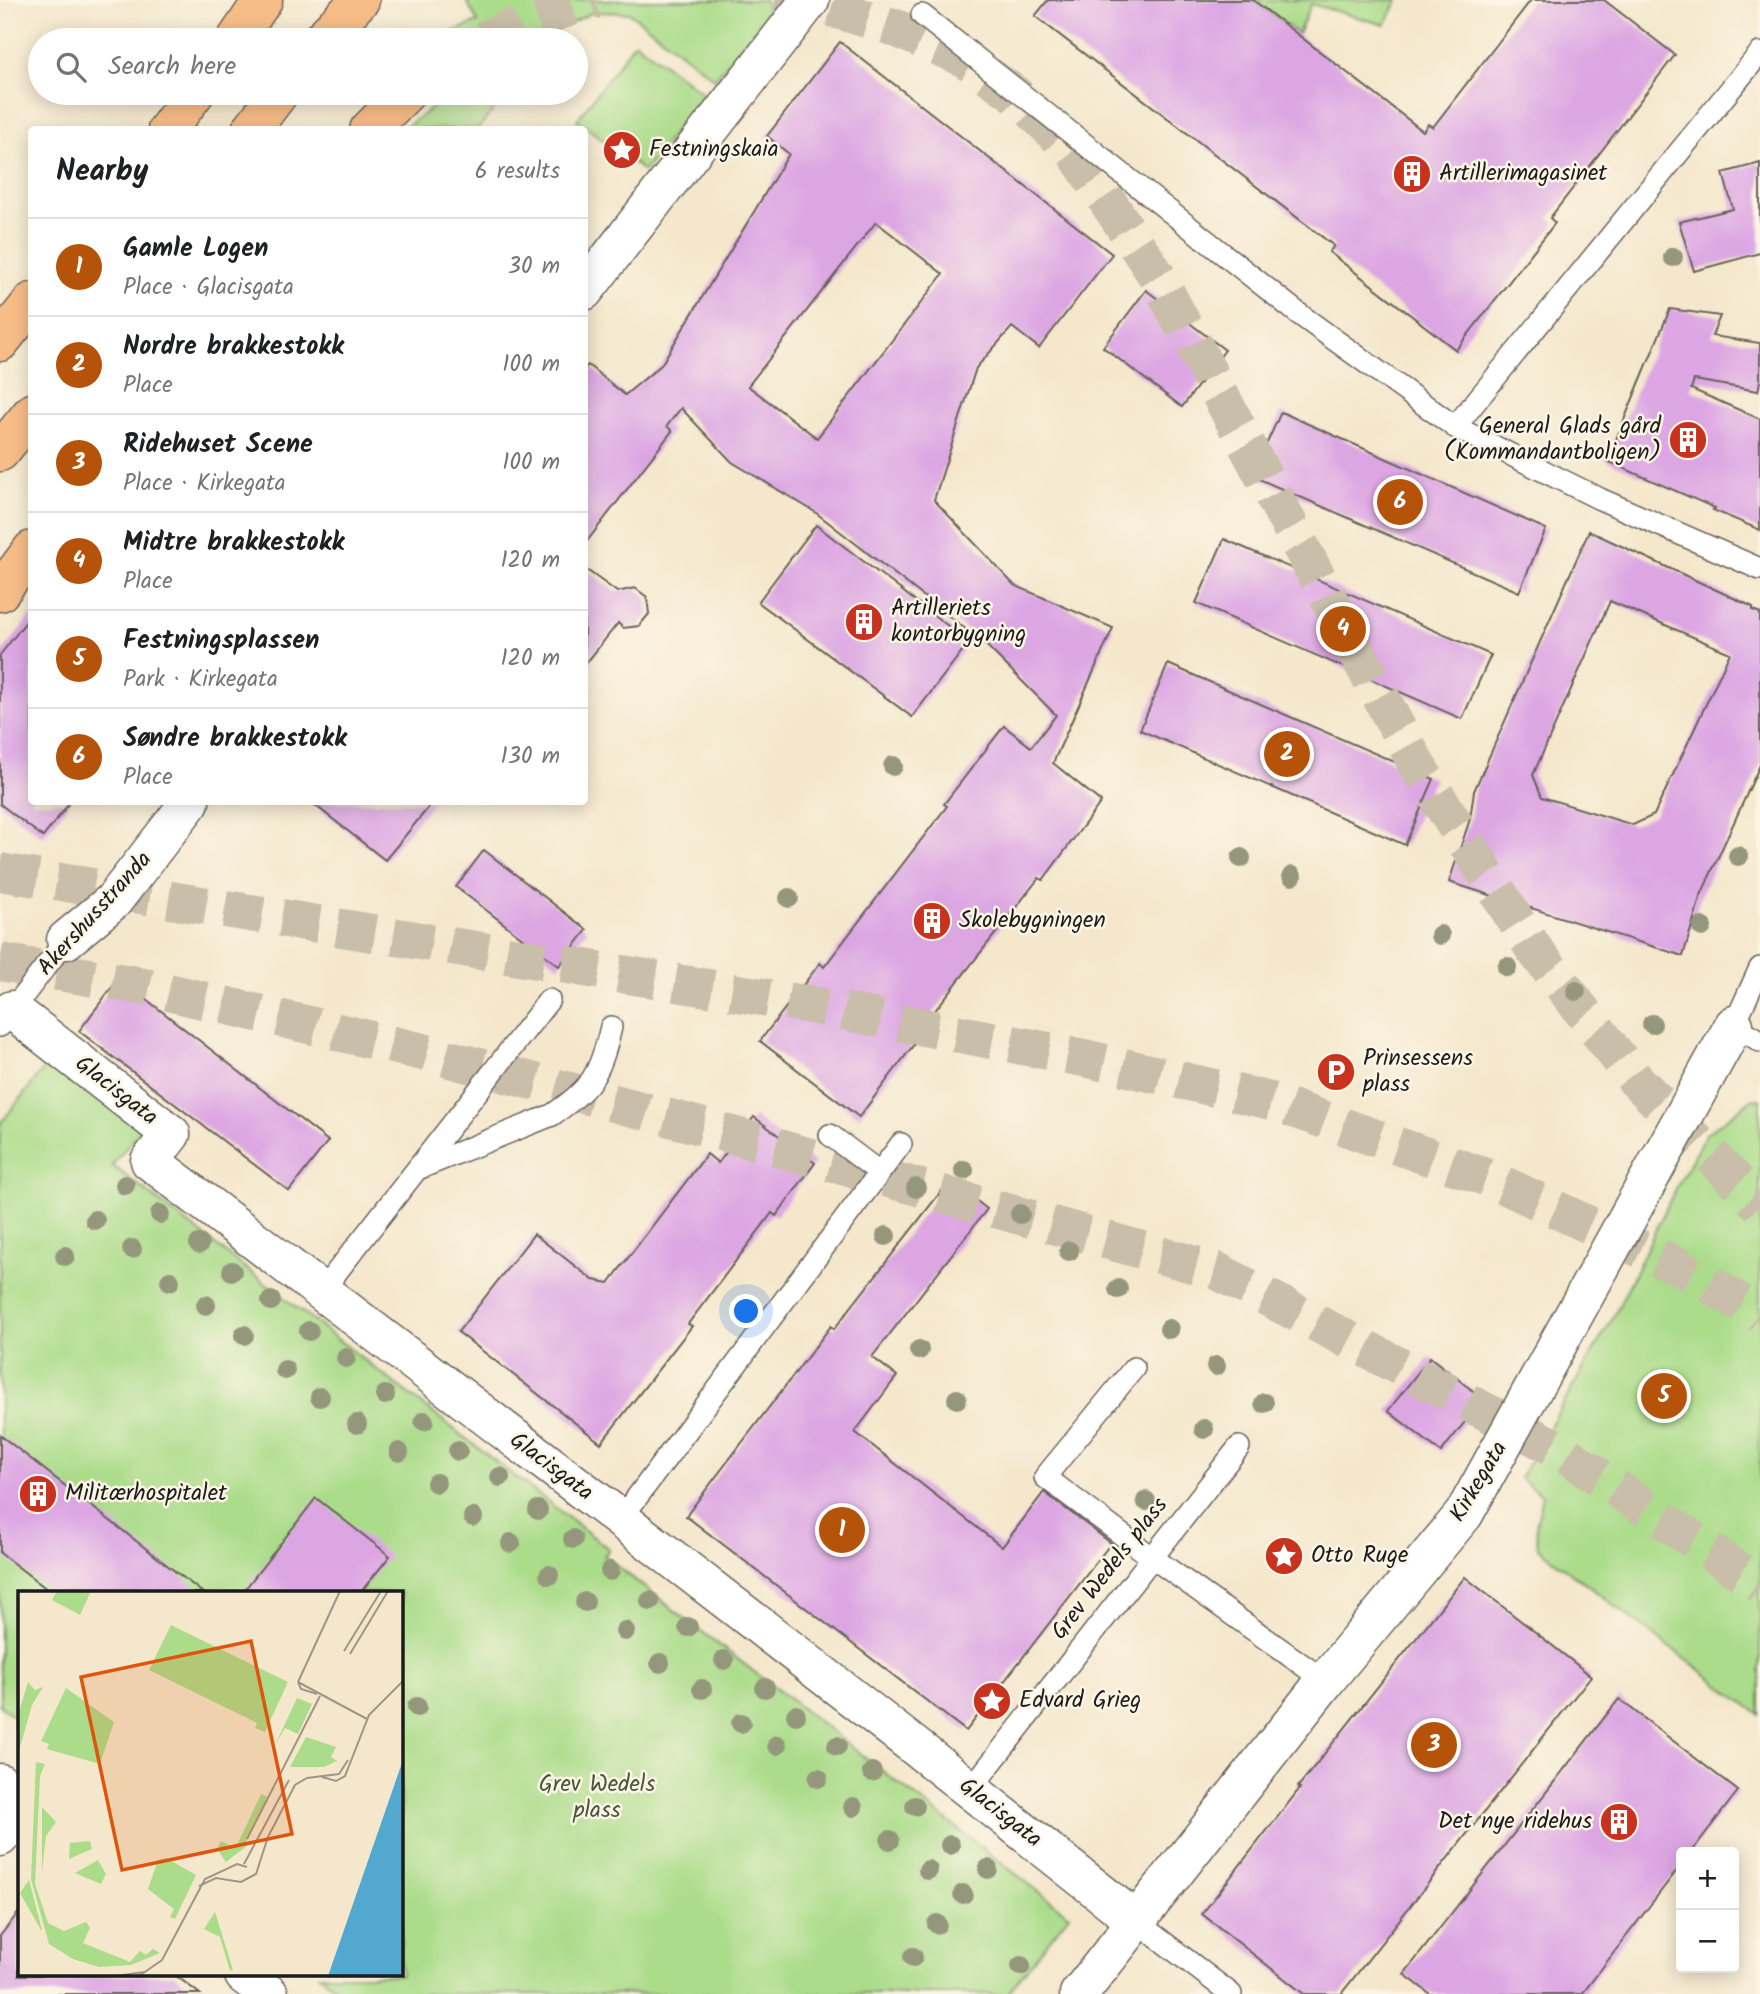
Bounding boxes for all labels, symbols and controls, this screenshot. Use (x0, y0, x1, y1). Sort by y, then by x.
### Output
search box (28, 28, 588, 105)
text: Search here (108, 46, 236, 88)
icon: search (52, 48, 90, 86)
place icon: Festningskaia (601, 129, 643, 171)
place label: Festningskaia (649, 132, 779, 168)
text: Nearby (56, 148, 148, 196)
building icon: Artillerimagasinet (1391, 153, 1433, 195)
text: 6 results (475, 154, 560, 190)
place label: Artillerimagasinet (1439, 156, 1608, 192)
text: Gamle Logen (123, 228, 268, 270)
text: 1 (76, 249, 82, 285)
text: 30 m (508, 249, 560, 285)
text: Place · Glacisgata (123, 270, 294, 306)
text: Nordre brakkestokk (123, 326, 344, 368)
text: 2 (72, 347, 86, 383)
text: 100 m (502, 347, 560, 383)
text: Place (123, 368, 173, 404)
place label: General Glads gård (Kommandantboligen) (1444, 409, 1662, 471)
building icon: General Glads gård (Kommandantboligen) (1667, 419, 1709, 461)
text: Ridehuset Scene (123, 424, 313, 466)
text: 3 (73, 445, 85, 481)
text: 100 m (502, 445, 560, 481)
text: Place · Kirkegata (123, 466, 286, 502)
pin: 6 (1377, 476, 1423, 528)
text: Midtre brakkestokk (123, 522, 344, 564)
text: 4 (73, 543, 85, 579)
text: 120 m (500, 543, 560, 579)
text: Place (123, 564, 173, 600)
place label: Artilleriets kontorbygning (891, 591, 1026, 653)
building icon: Artilleriets kontorbygning (843, 601, 885, 643)
pin: 4 (1320, 603, 1366, 655)
text: Festningsplassen (123, 620, 319, 662)
text: 5 (73, 641, 85, 677)
text: 120 m (500, 641, 560, 677)
text: Park · Kirkegata (123, 662, 278, 698)
text: Søndre brakkestokk (123, 718, 347, 760)
pin: 2 (1264, 728, 1310, 780)
text: 6 (73, 739, 85, 775)
text: 130 m (501, 739, 560, 775)
text: Place (123, 760, 173, 796)
street label: Akershusstranda (29, 843, 161, 985)
building icon: Skolebygningen (911, 900, 953, 942)
place label: Skolebygningen (959, 903, 1106, 939)
place label: Prinsessens plass (1362, 1041, 1473, 1103)
street label: Glacisgata (67, 1047, 165, 1135)
parking icon: Prinsessens plass (1315, 1051, 1357, 1093)
your location (729, 1294, 763, 1328)
pin: 5 (1641, 1370, 1687, 1422)
street label: Glacisgata (501, 1423, 601, 1511)
street label: Kirkegata (1441, 1434, 1517, 1530)
building icon: Militærhospitalet (17, 1473, 59, 1515)
place label: Militærhospitalet (65, 1476, 228, 1512)
street label: Grev Wedels plass (1043, 1490, 1177, 1648)
pin: 1 (819, 1504, 865, 1556)
place icon: Otto Ruge (1263, 1535, 1305, 1577)
place label: Otto Ruge (1311, 1538, 1408, 1574)
inset map (18, 1591, 402, 1976)
place icon: Edvard Grieg (971, 1680, 1013, 1722)
place label: Edvard Grieg (1019, 1683, 1141, 1719)
pin: 3 (1411, 1719, 1457, 1771)
park label: Grev Wedels plass (539, 1767, 655, 1829)
street label: Glacisgata (951, 1769, 1049, 1857)
building icon: Det nye ridehus (1598, 1801, 1640, 1843)
place label: Det nye ridehus (1438, 1804, 1592, 1840)
map controls (1676, 1847, 1739, 1973)
button: + (1676, 1847, 1739, 1910)
button: − (1676, 1910, 1739, 1973)

